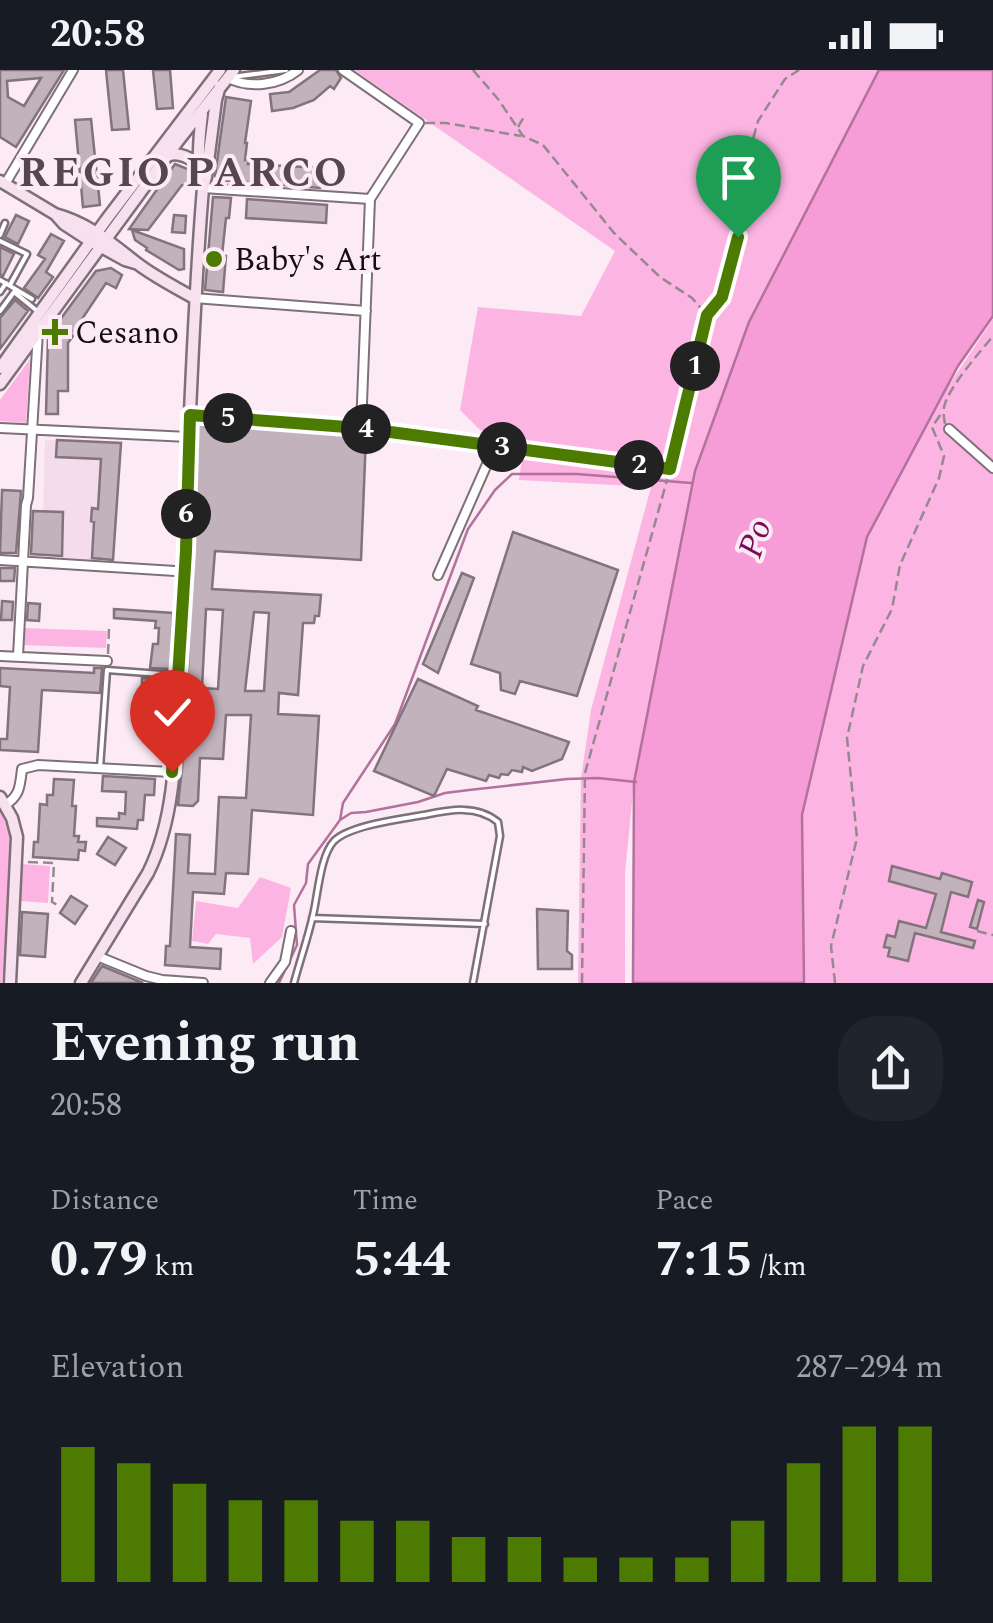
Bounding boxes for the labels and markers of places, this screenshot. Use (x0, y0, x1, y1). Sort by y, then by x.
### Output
pin (696, 135, 781, 238)
place label: Baby's Art (234, 236, 382, 285)
marker: Baby's Art (203, 248, 225, 270)
place label: Cesano (75, 309, 179, 358)
marker: Cesano (44, 321, 66, 343)
pin: 1 (670, 341, 720, 391)
pin: 5 (203, 393, 253, 443)
pin: 4 (341, 404, 391, 454)
pin: 3 (477, 422, 527, 472)
pin: 2 (614, 440, 664, 490)
pin: 6 (161, 489, 211, 539)
pin (130, 670, 215, 773)

